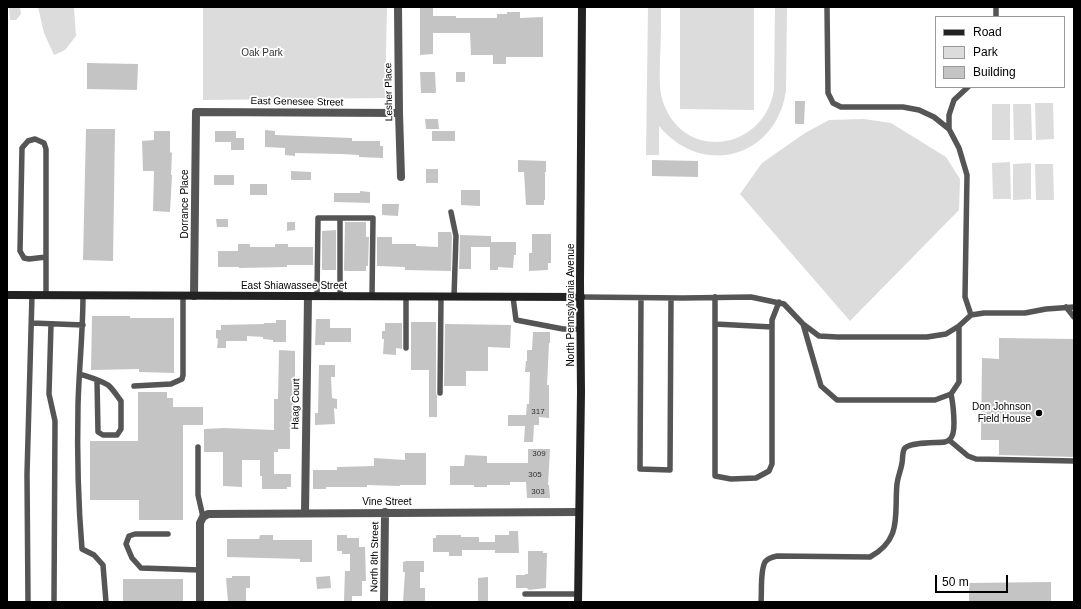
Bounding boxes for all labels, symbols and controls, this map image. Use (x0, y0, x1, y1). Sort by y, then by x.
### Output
legend (935, 16, 1065, 88)
text: Road (973, 25, 1002, 39)
text: Park (973, 45, 998, 59)
park label: Oak Park (241, 47, 283, 59)
street label: Lesher Place (382, 63, 396, 121)
text: Building (973, 65, 1016, 79)
street label: East Genesee Street (250, 95, 344, 109)
street label: Dorrance Place (179, 170, 191, 238)
street label: North Pennsylvania Avenue (565, 243, 577, 367)
street label: East Shiawassee Street (241, 280, 347, 292)
street label: Haag Court (290, 378, 302, 430)
place label: Don Johnson Field House (972, 401, 1031, 424)
house number: 317 (531, 407, 545, 417)
marker: Don Johnson Field House (1034, 408, 1044, 418)
house number: 309 (532, 449, 546, 459)
house number: 305 (528, 470, 542, 480)
house number: 303 (531, 487, 545, 497)
street label: Vine Street (362, 496, 412, 508)
street label: North 8th Street (368, 522, 382, 592)
scale bar (937, 567, 1010, 593)
text: 50 m (942, 575, 969, 589)

